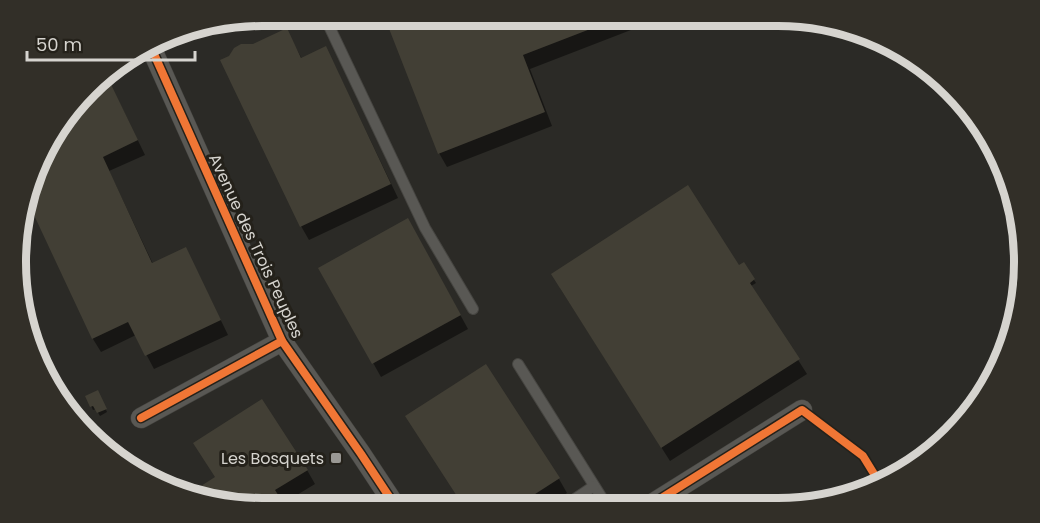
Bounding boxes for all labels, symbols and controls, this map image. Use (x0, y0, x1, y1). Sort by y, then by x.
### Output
scale bar (27, 24, 195, 62)
text: 50 m (36, 32, 82, 57)
street label: Avenue des Trois Peuples (203, 150, 309, 342)
place label: Les Bosquets (221, 447, 324, 470)
marker: Les Bosquets (329, 451, 343, 465)

